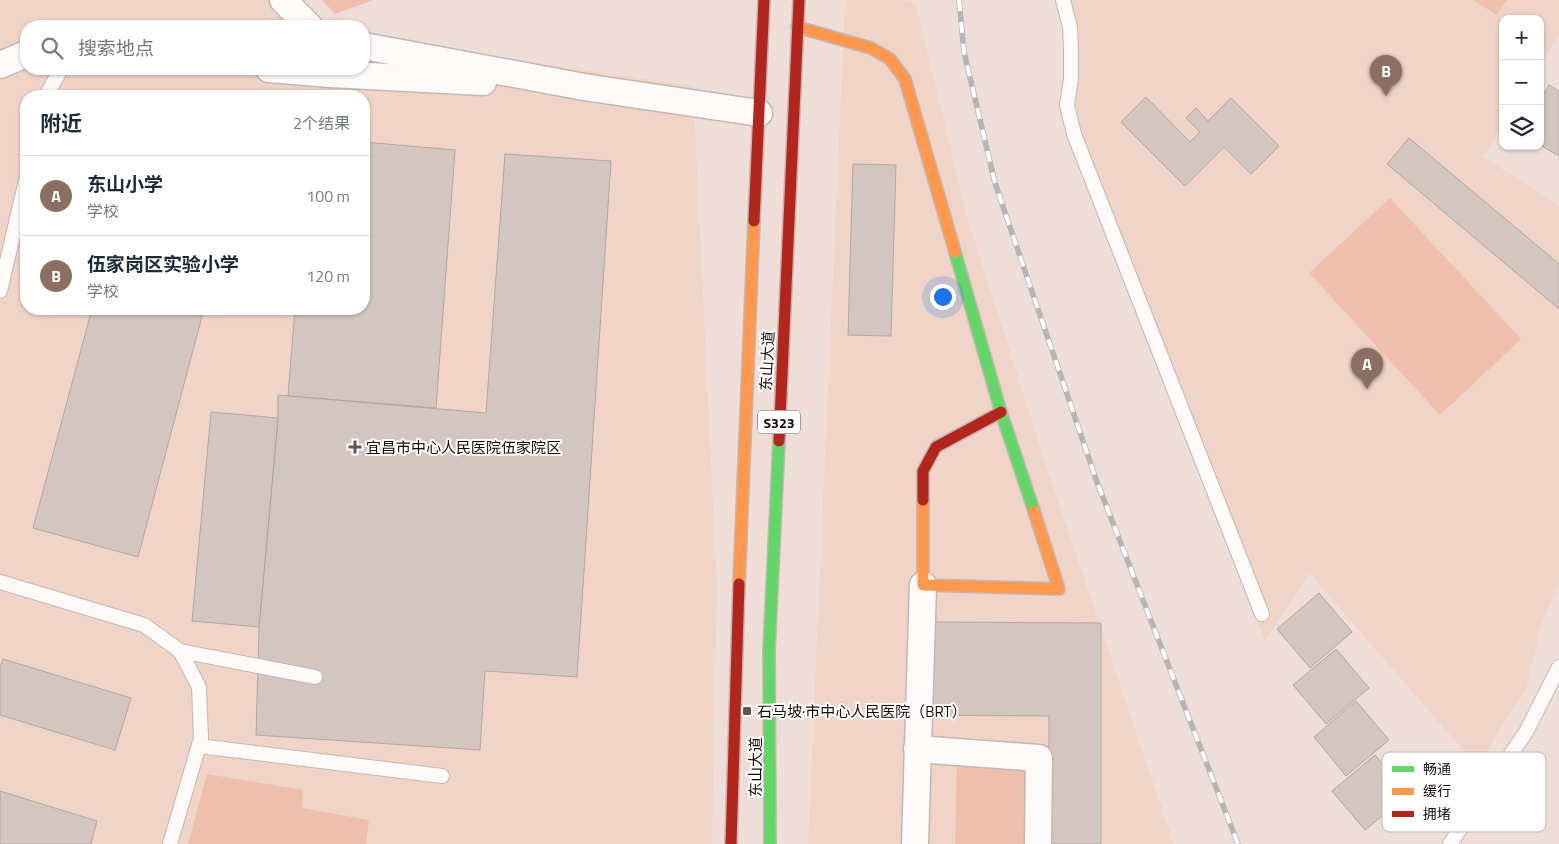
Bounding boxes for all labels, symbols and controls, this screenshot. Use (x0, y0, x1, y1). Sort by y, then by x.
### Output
map controls (1499, 15, 1544, 150)
button: + (1499, 15, 1544, 60)
search box (20, 20, 370, 75)
text: 搜索地点 (78, 33, 154, 62)
icon: search (38, 34, 66, 62)
pin: B (1370, 55, 1402, 96)
button: − (1499, 60, 1544, 105)
button: layers (1499, 105, 1544, 150)
text: 附近 (40, 107, 82, 139)
text: 2个结果 (293, 111, 350, 135)
text: 东山小学 (87, 169, 163, 198)
text: A (51, 184, 61, 208)
text: 100 m (306, 184, 350, 208)
text: 学校 (87, 199, 119, 223)
text: 伍家岗区实验小学 (87, 249, 239, 278)
text: B (51, 264, 61, 288)
text: 120 m (306, 264, 350, 288)
text: 学校 (87, 279, 119, 303)
your location (930, 284, 956, 310)
street label: 东山大道 (754, 330, 780, 392)
pin: A (1351, 348, 1383, 389)
road number: S323 (758, 411, 800, 434)
place label: 宜昌市中心人民医院伍家院区 (366, 436, 561, 459)
marker: 宜昌市中心人民医院伍家院区 (348, 440, 362, 454)
place label: 石马坡·市中心人民医院（BRT） (757, 700, 966, 723)
marker: 石马坡·市中心人民医院（BRT） (741, 705, 753, 717)
street label: 东山大道 (744, 737, 767, 797)
legend (1382, 752, 1546, 832)
text: 畅通 (1423, 758, 1451, 779)
text: 缓行 (1423, 780, 1451, 801)
text: 拥堵 (1423, 803, 1451, 824)

